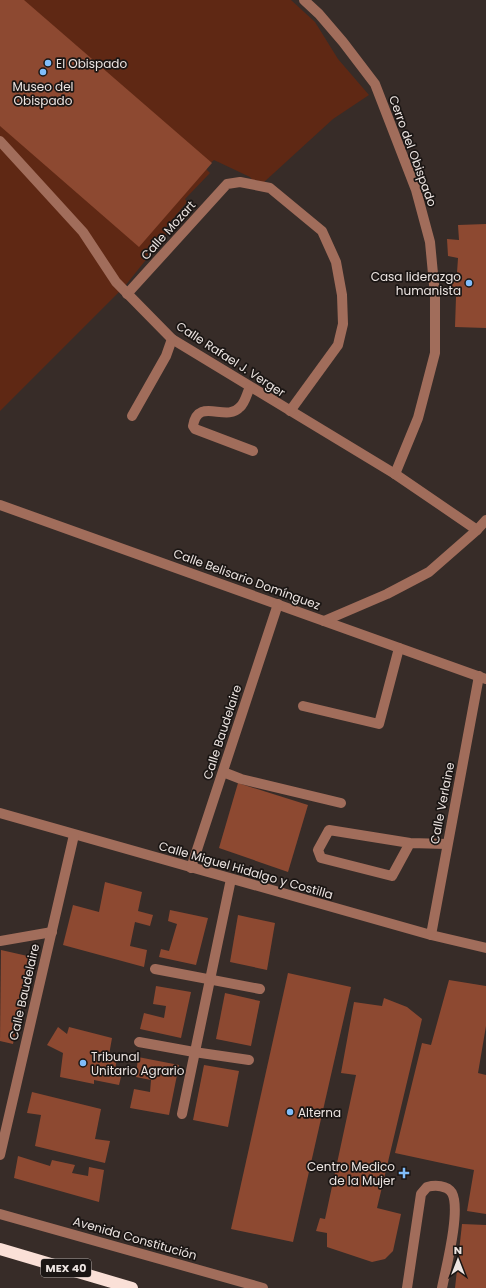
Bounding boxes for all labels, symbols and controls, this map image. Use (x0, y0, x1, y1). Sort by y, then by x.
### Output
place label: El Obispado (56, 55, 127, 72)
marker: El Obispado (43, 58, 53, 68)
marker: Museo del Obispado (38, 67, 48, 77)
place label: Museo del Obispado (12, 78, 74, 109)
street label: Cerro del Obispado (385, 93, 441, 209)
street label: Calle Mozart (137, 197, 199, 263)
place label: Casa liderazgo humanista (371, 268, 461, 299)
marker: Casa liderazgo humanista (464, 278, 474, 288)
street label: Calle Rafael J. Verger (173, 317, 289, 401)
street label: Calle Belisario Domínguez (171, 544, 323, 614)
street label: Calle Baudelaire (199, 683, 245, 781)
street label: Calle Verlaine (426, 761, 458, 845)
street label: Calle Miguel Hidalgo y Costilla (157, 837, 335, 903)
street label: Calle Baudelaire (5, 942, 43, 1042)
place label: Tribunal Unitario Agrario (91, 1048, 185, 1079)
marker: Tribunal Unitario Agrario (78, 1058, 88, 1068)
place label: Alterna (298, 1104, 341, 1121)
marker: Alterna (285, 1107, 295, 1117)
place label: Centro Medico de la Mujer (307, 1158, 396, 1189)
marker: Centro Medico de la Mujer (398, 1167, 410, 1179)
street label: Avenida Constitución (71, 1212, 199, 1264)
north arrow (438, 1240, 478, 1280)
text: N (454, 1242, 462, 1258)
road number: MEX 40 (41, 1259, 91, 1277)

